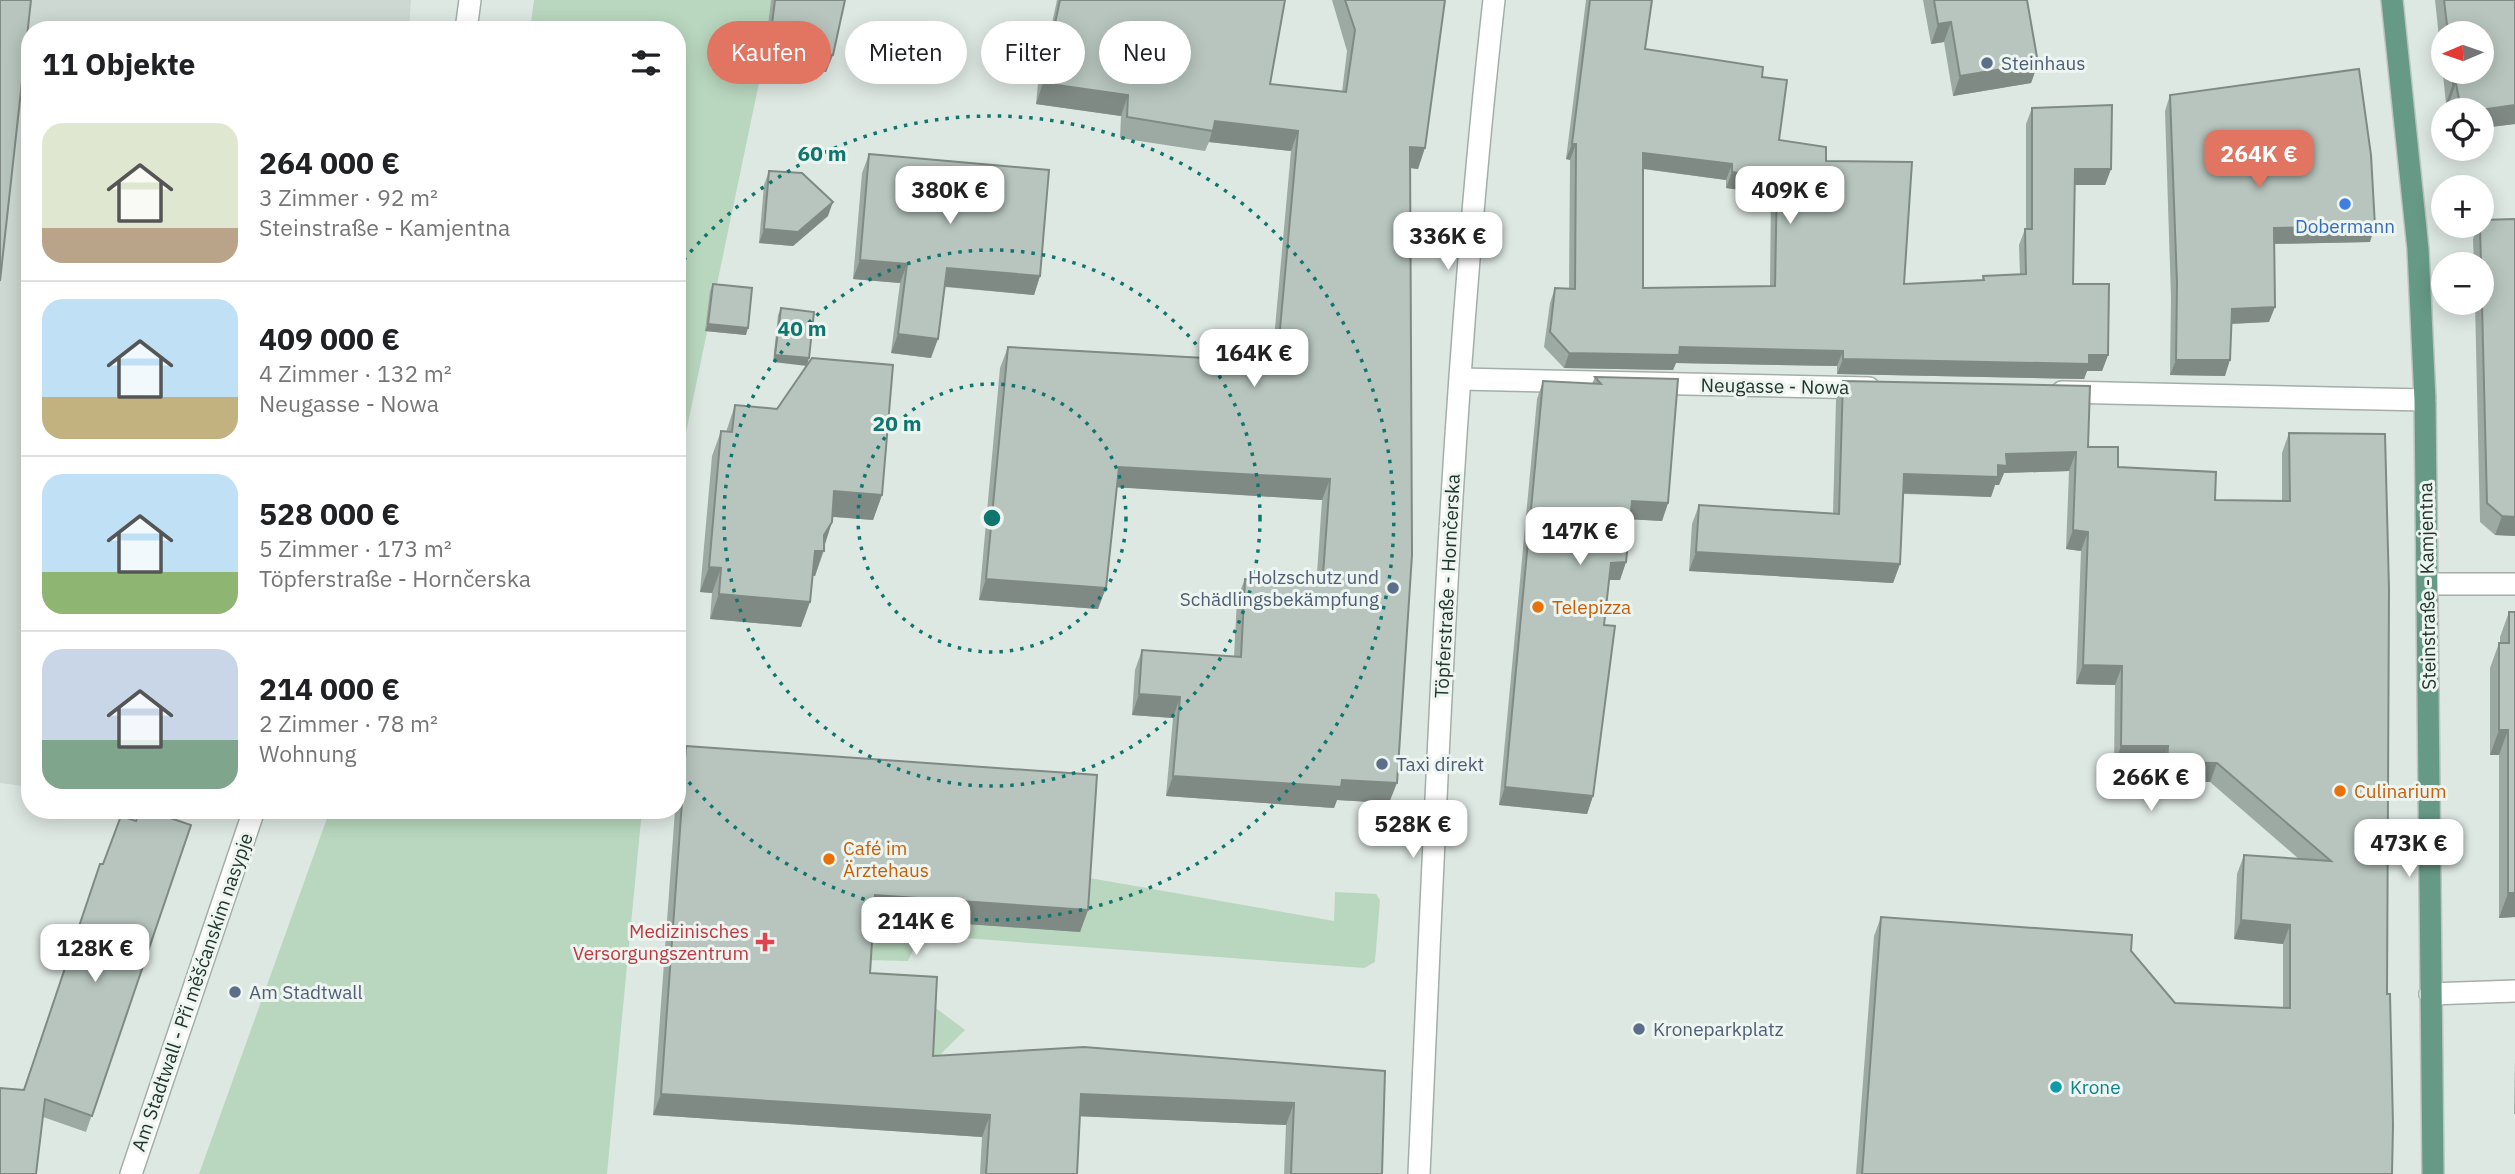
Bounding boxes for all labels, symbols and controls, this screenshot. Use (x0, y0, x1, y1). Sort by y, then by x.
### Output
chip: Kaufen (707, 21, 831, 84)
chip: Mieten (845, 21, 967, 84)
chip: Filter (981, 21, 1085, 84)
chip: Neu (1099, 21, 1191, 84)
north arrow (2431, 21, 2494, 84)
map controls (2431, 21, 2494, 315)
text: 11 Objekte (42, 44, 195, 83)
icon: filters (627, 44, 665, 82)
place label: Steinhaus (2001, 51, 2086, 75)
marker: Steinhaus (1979, 55, 1995, 71)
button: locate (2431, 98, 2494, 161)
pin: 264K € (2202, 130, 2316, 190)
text: 264K € (2220, 138, 2298, 168)
text: 60 m (798, 139, 846, 167)
text: 264 000 € (259, 143, 400, 182)
icon: home (98, 151, 182, 235)
pin: 380K € (893, 166, 1007, 226)
pin: 409K € (1733, 166, 1847, 226)
text: 380K € (911, 174, 989, 204)
text: 409K € (1751, 174, 1829, 204)
button: + (2431, 175, 2494, 238)
text: 3 Zimmer · 92 m² (259, 182, 438, 212)
marker: Dobermann (2337, 196, 2353, 212)
text: Steinstraße - Kamjentna (259, 212, 510, 242)
pin: 336K € (1391, 212, 1505, 272)
place label: Dobermann (2295, 214, 2395, 238)
text: 336K € (1409, 220, 1487, 250)
button: − (2431, 252, 2494, 315)
text: 40 m (778, 314, 826, 342)
text: 409 000 € (259, 319, 400, 358)
icon: home (98, 327, 182, 411)
pin: 164K € (1197, 330, 1311, 389)
text: 164K € (1215, 337, 1293, 367)
text: 4 Zimmer · 132 m² (259, 358, 452, 388)
street label: Neugasse - Nowa (1700, 373, 1850, 399)
text: Neugasse - Nowa (259, 388, 439, 418)
text: 20 m (873, 409, 921, 437)
street label: Töpferstraße - Hornčerska (1429, 473, 1465, 699)
street label: Steinstraße - Kamjentna (2413, 482, 2441, 690)
text: 528 000 € (259, 494, 400, 533)
icon: home (98, 502, 182, 586)
centre of rings (980, 506, 1004, 530)
pin: 147K € (1523, 508, 1637, 567)
text: 147K € (1541, 515, 1619, 545)
text: 5 Zimmer · 173 m² (259, 533, 452, 563)
text: Töpferstraße - Hornčerska (259, 563, 531, 593)
place label: Holzschutz und Schädlingsbekämpfung (1180, 565, 1379, 611)
marker: Holzschutz und Schädlingsbekämpfung (1385, 580, 1401, 596)
place label: Telepizza (1552, 595, 1631, 619)
marker: Telepizza (1530, 599, 1546, 615)
text: 214 000 € (259, 669, 400, 708)
icon: home (98, 677, 182, 761)
text: 2 Zimmer · 78 m² (259, 708, 438, 738)
text: Wohnung (259, 738, 356, 768)
place label: Taxi direkt (1396, 752, 1484, 776)
pin: 266K € (2094, 754, 2208, 813)
marker: Taxi direkt (1374, 756, 1390, 772)
text: 266K € (2112, 761, 2190, 791)
place label: Culinarium (2354, 779, 2447, 803)
marker: Culinarium (2332, 783, 2348, 799)
pin: 528K € (1356, 800, 1470, 860)
text: 528K € (1374, 808, 1452, 838)
pin: 473K € (2352, 820, 2466, 879)
text: 473K € (2370, 827, 2448, 857)
street label: Am Stadtwall - Při měšćanskim nasypje (126, 830, 258, 1154)
place label: Café im Ärztehaus (843, 836, 929, 882)
marker: Café im Ärztehaus (821, 851, 837, 867)
pin: 214K € (859, 898, 973, 957)
text: 214K € (877, 905, 955, 935)
place label: Medizinisches Versorgungszentrum (573, 919, 749, 965)
pin: 128K € (38, 925, 152, 984)
text: 128K € (56, 932, 134, 962)
marker: Medizinisches Versorgungszentrum (755, 932, 775, 952)
place label: Am Stadtwall (249, 980, 363, 1004)
marker: Am Stadtwall (227, 984, 243, 1000)
place label: Kroneparkplatz (1653, 1017, 1784, 1041)
marker: Kroneparkplatz (1631, 1021, 1647, 1037)
place label: Krone (2070, 1075, 2121, 1099)
marker: Krone (2048, 1079, 2064, 1095)

